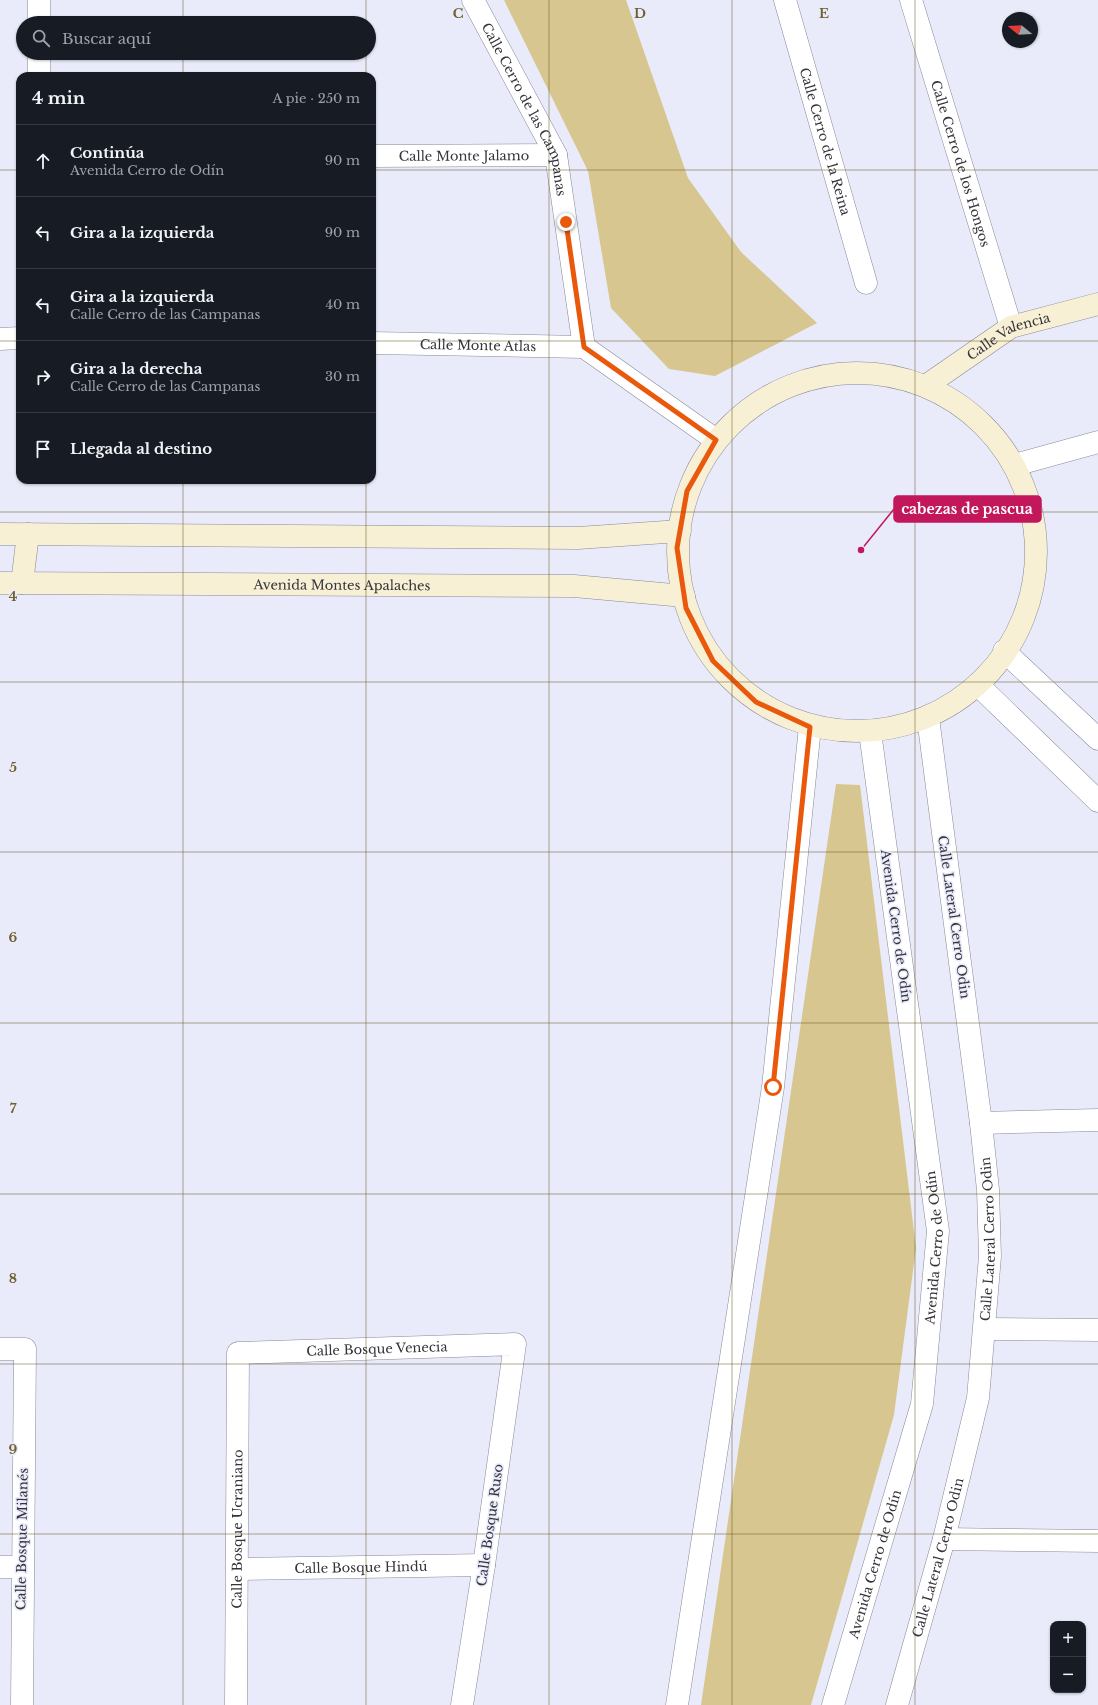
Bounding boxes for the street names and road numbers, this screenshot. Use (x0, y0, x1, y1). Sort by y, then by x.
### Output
street label: Calle Cerro de las Campanas (478, 20, 570, 197)
street label: Calle Cerro de la Reina (796, 65, 855, 218)
street label: Calle Cerro de los Hongos (928, 78, 995, 249)
street label: Calle Monte Jalamo (399, 147, 529, 164)
street label: Calle Valencia (963, 308, 1053, 364)
street label: Calle Monte Atlas (420, 335, 536, 355)
street label: Avenida Montes Apalaches (252, 576, 431, 594)
street label: Calle Lateral Cerro Odin (934, 834, 974, 1000)
street label: Avenida Cerro de Odín (877, 848, 915, 1004)
street label: Calle Lateral Cerro Odin (976, 1156, 999, 1322)
street label: Avenida Cerro de Odín (921, 1170, 947, 1326)
street label: Calle Bosque Venecia (306, 1338, 449, 1359)
street label: Calle Bosque Ucraniano (228, 1449, 246, 1609)
street label: Calle Bosque Ruso (473, 1463, 507, 1587)
street label: Calle Bosque Milanés (12, 1468, 32, 1610)
street label: Calle Lateral Cerro Odin (908, 1476, 967, 1639)
street label: Avenida Cerro de Odín (844, 1488, 905, 1641)
street label: Calle Bosque Hindú (294, 1557, 428, 1577)

